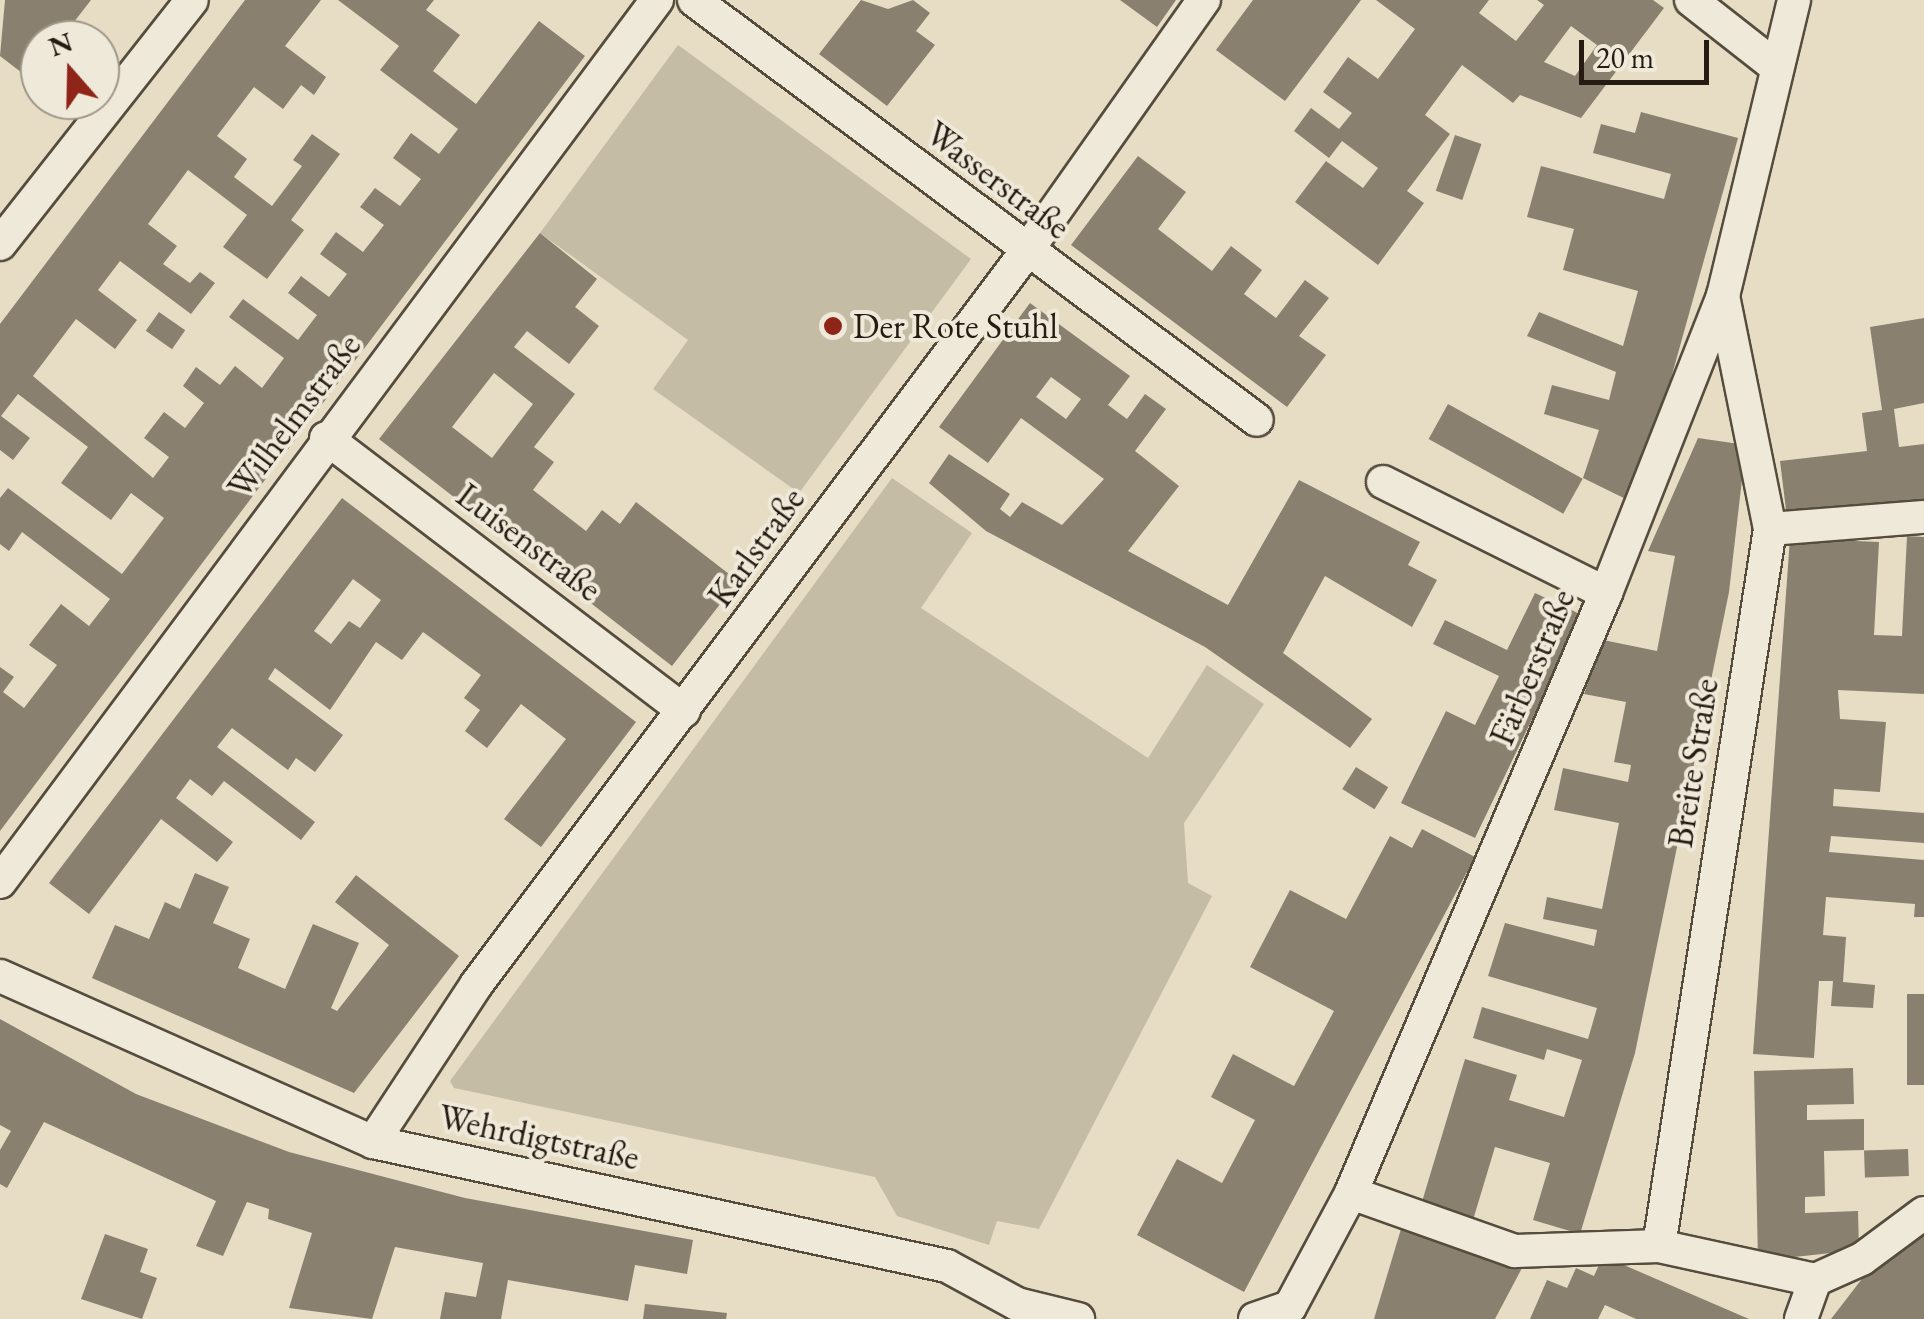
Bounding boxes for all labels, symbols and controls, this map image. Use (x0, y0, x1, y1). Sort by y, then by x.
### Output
north arrow (20, 20, 120, 120)
scale bar (1584, 20, 1714, 82)
text: N (44, 23, 77, 64)
text: 20 m (1596, 38, 1654, 77)
street label: Wasserstraße (918, 112, 1078, 248)
place label: Der Rote Stuhl (853, 305, 1058, 347)
marker: Der Rote Stuhl (822, 315, 844, 337)
street label: Wilhelmstraße (219, 326, 369, 506)
street label: Luisenstraße (448, 474, 610, 610)
street label: Karlstraße (699, 479, 813, 615)
street label: Färberstraße (1480, 583, 1584, 751)
street label: Breite Straße (1659, 676, 1727, 850)
street label: Wehrdigtstraße (435, 1095, 643, 1179)

